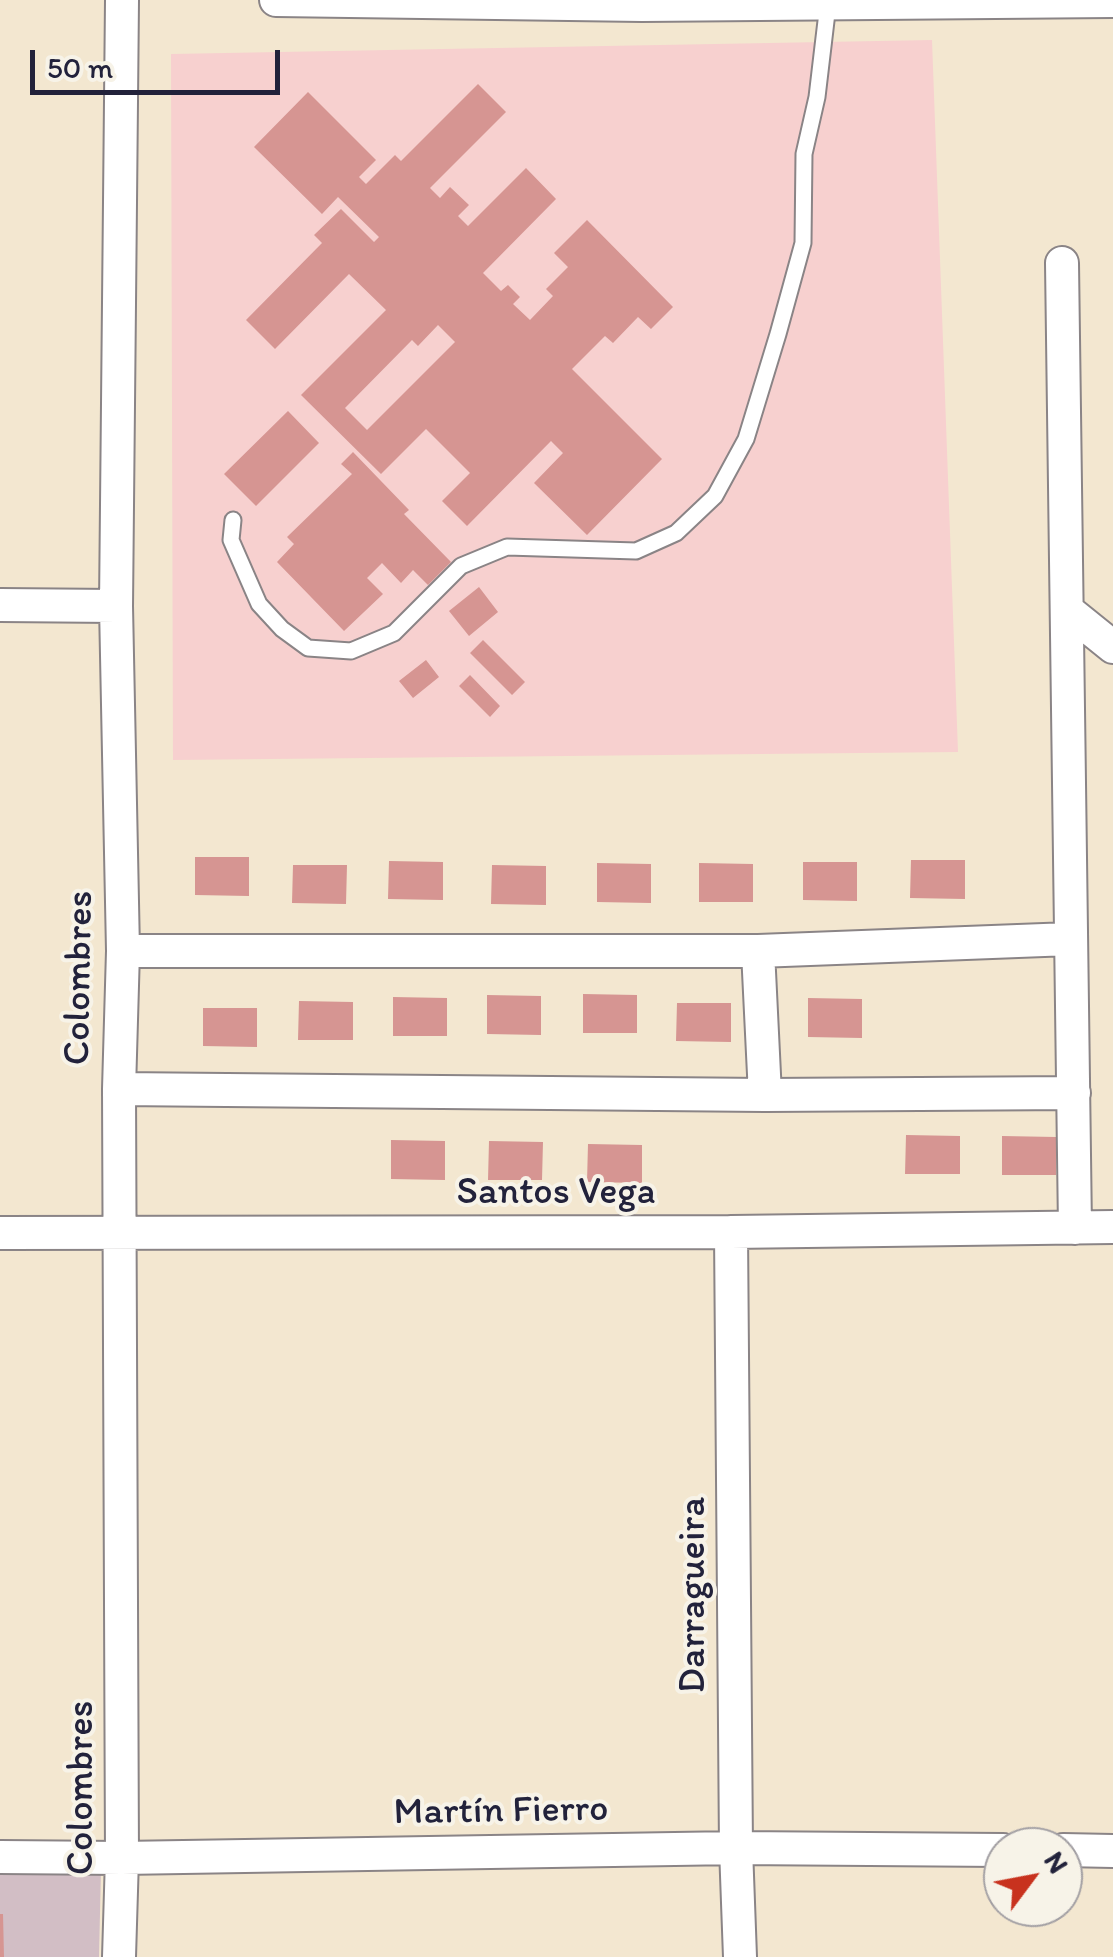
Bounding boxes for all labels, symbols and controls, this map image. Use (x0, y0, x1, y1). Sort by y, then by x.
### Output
scale bar (35, 30, 285, 92)
text: 50 m (47, 49, 113, 86)
street label: Colombres (56, 890, 104, 1066)
street label: Santos Vega (457, 1170, 655, 1216)
street label: Darragueira (671, 1497, 717, 1693)
street label: Colombres (59, 1701, 105, 1875)
street label: Martín Fierro (393, 1787, 609, 1837)
north arrow (983, 1827, 1083, 1927)
text: N (1037, 1845, 1076, 1879)

